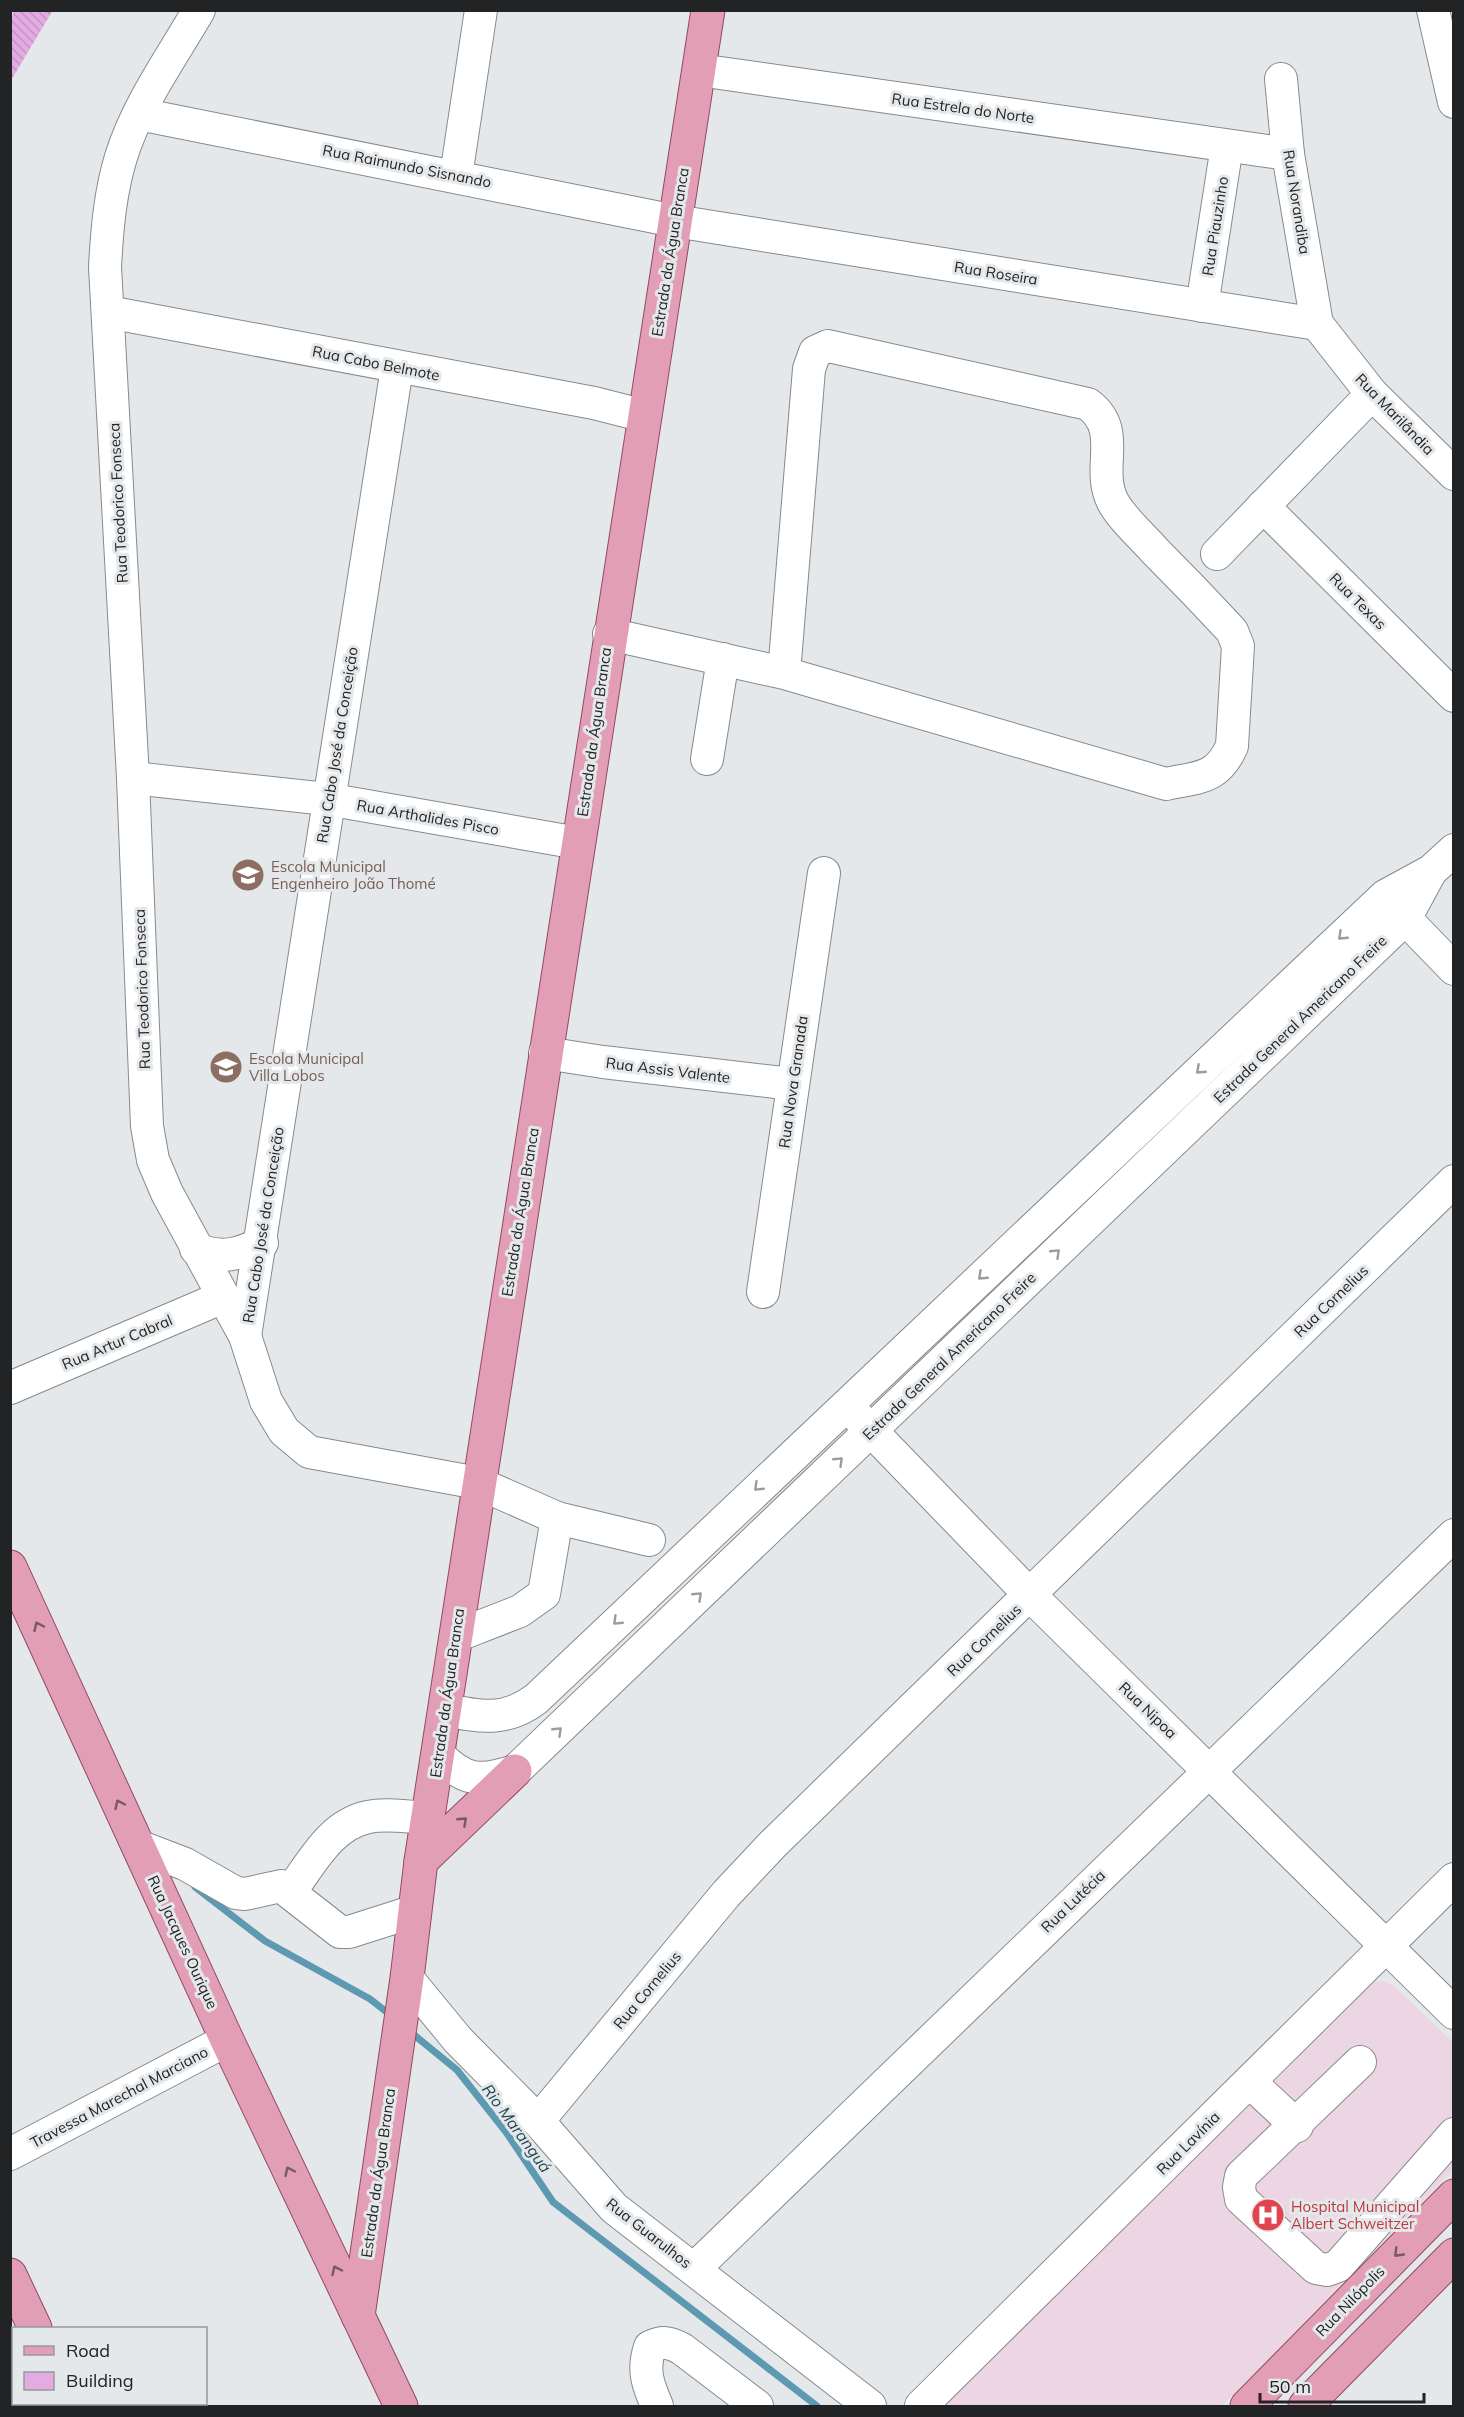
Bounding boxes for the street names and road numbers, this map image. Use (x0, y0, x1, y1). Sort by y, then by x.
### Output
street label: Rua Estrela do Norte (891, 89, 1035, 127)
street label: Rua Raimundo Sisnando (321, 140, 493, 192)
street label: Rua Norandiba (1279, 148, 1315, 256)
street label: Estrada da Água Branca (647, 166, 693, 338)
street label: Rua Piauzinho (1198, 175, 1232, 277)
street label: Rua Roseira (953, 257, 1039, 289)
street label: Rua Cabo Belmote (311, 341, 441, 385)
street label: Rua Marilândia (1351, 369, 1439, 459)
street label: Rua Teodorico Fonseca (104, 422, 132, 584)
street label: Rua Texas (1326, 569, 1390, 633)
street label: Rua Cabo José da Conceição (312, 646, 362, 844)
street label: Estrada da Água Branca (573, 646, 615, 818)
street label: Rua Arthalides Pisco (355, 795, 501, 839)
street label: Rua Teodorico Fonseca (130, 909, 154, 1069)
street label: Estrada General Americano Freire (1209, 931, 1391, 1107)
street label: Rua Nova Granada (774, 1015, 812, 1149)
street label: Rua Assis Valente (605, 1053, 731, 1087)
street label: Rua Cabo José da Conceição (238, 1126, 288, 1324)
street label: Estrada da Água Branca (497, 1126, 543, 1298)
street label: Rua Cornelius (1290, 1261, 1372, 1341)
street label: Estrada General Americano Freire (858, 1268, 1040, 1444)
street label: Rua Artur Cabral (59, 1310, 175, 1374)
street label: Rua Cornelius (943, 1600, 1025, 1680)
street label: Estrada da Água Branca (426, 1607, 468, 1779)
street label: Rua Nipoa (1115, 1678, 1181, 1742)
street label: Rua Lutécia (1037, 1866, 1109, 1936)
street label: Rua Jacques Ourique (144, 1872, 222, 2012)
street label: Rua Cornelius (609, 1947, 685, 2033)
street label: Travessa Marechal Marciano (27, 2042, 211, 2152)
street label: Estrada da Água Branca (357, 2087, 399, 2259)
street label: Rua Lavínia (1152, 2107, 1224, 2179)
street label: Rua Guarulhos (603, 2194, 695, 2272)
street label: Rua Nilópolis (1312, 2262, 1388, 2340)

